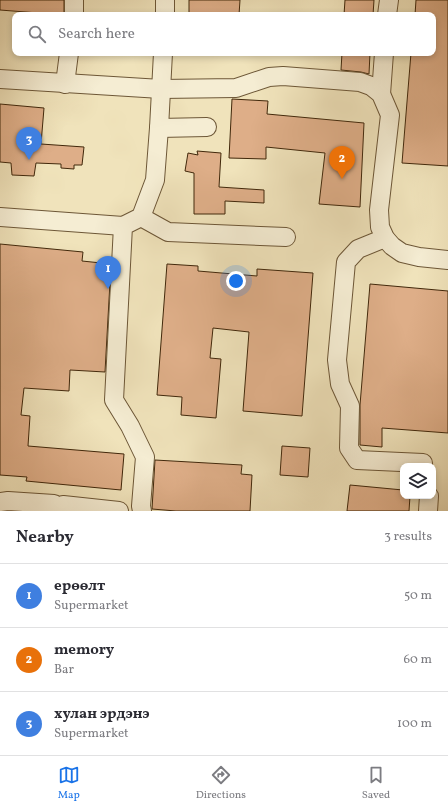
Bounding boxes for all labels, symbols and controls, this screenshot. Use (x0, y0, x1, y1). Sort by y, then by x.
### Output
search box (12, 12, 436, 56)
icon: search (26, 23, 48, 45)
text: Search here (58, 24, 135, 45)
pin: 3 (16, 127, 42, 160)
pin: 2 (329, 146, 355, 179)
pin: 1 (95, 256, 121, 289)
your location (226, 271, 246, 291)
map controls (400, 463, 436, 499)
button: layers (400, 463, 436, 499)
text: Nearby (16, 526, 74, 549)
text: 3 results (384, 528, 432, 546)
text: ерөөлт (54, 576, 105, 597)
text: 1 (26, 587, 32, 605)
text: 50 m (404, 587, 432, 605)
text: Supermarket (54, 597, 129, 615)
text: memory (54, 640, 114, 661)
text: 2 (26, 651, 32, 669)
text: 60 m (404, 651, 432, 669)
text: Bar (54, 661, 74, 679)
text: хулан эрдэнэ (54, 704, 150, 725)
text: 3 (26, 715, 32, 733)
text: 100 m (397, 715, 432, 733)
text: Supermarket (54, 725, 129, 743)
tab: Map (58, 764, 80, 803)
tab: Directions (196, 764, 246, 803)
tab: Saved (362, 764, 390, 803)

